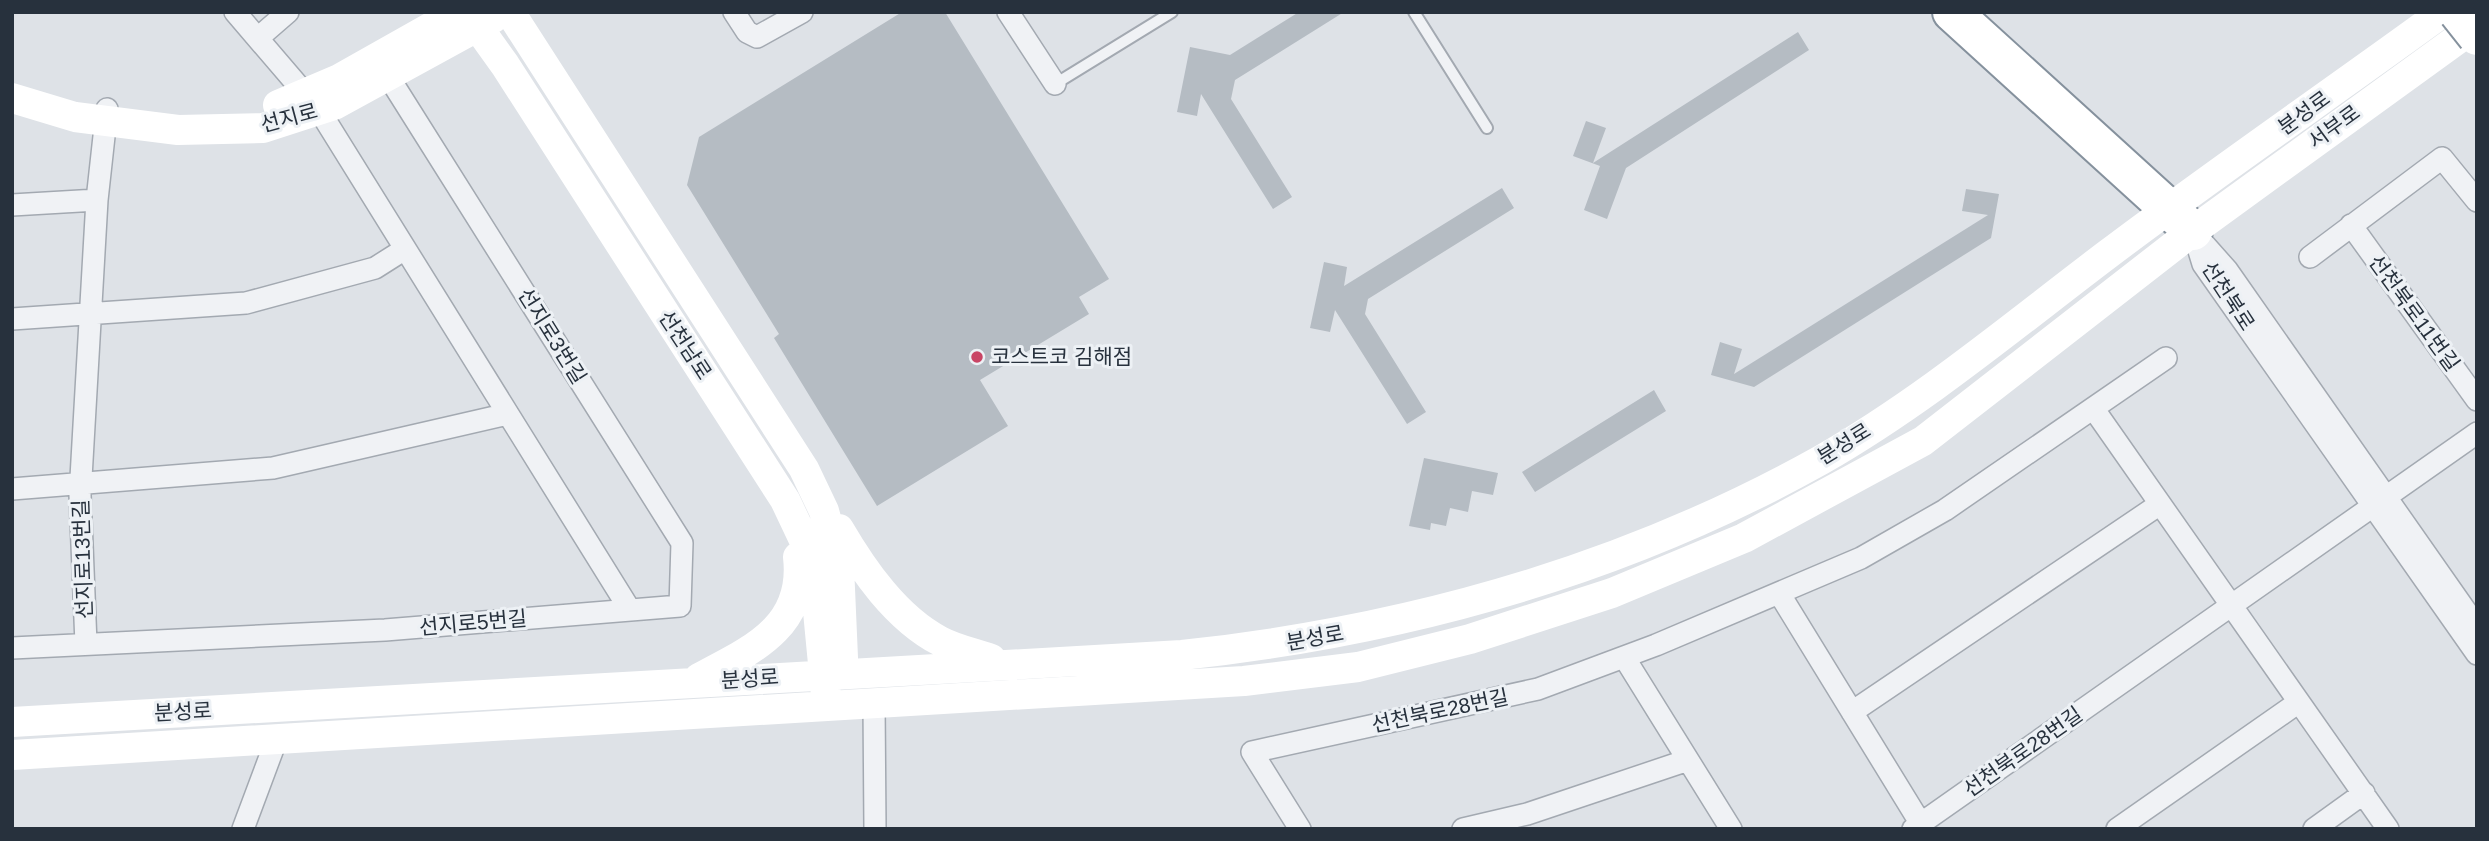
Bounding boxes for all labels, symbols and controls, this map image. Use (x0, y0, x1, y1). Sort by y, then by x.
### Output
street label: 분성로 (2273, 86, 2334, 139)
street label: 선지로 (258, 99, 320, 136)
street label: 서부로 (2303, 100, 2364, 153)
street label: 선천북로11번길 (2365, 250, 2464, 375)
street label: 선천북로 (2198, 257, 2259, 334)
street label: 선지로3번길 (514, 284, 591, 388)
street label: 선천남로 (655, 306, 716, 383)
place label: 코스트코 김해점 (991, 345, 1132, 368)
marker: 코스트코 김해점 (969, 349, 985, 365)
street label: 분성로 (1813, 418, 1874, 469)
street label: 선지로13번길 (69, 499, 96, 619)
street label: 선지로5번길 (418, 606, 528, 639)
street label: 분성로 (1284, 621, 1345, 654)
street label: 분성로 (720, 665, 780, 692)
street label: 선천북로28번길 (1369, 685, 1510, 736)
street label: 분성로 (153, 698, 213, 725)
street label: 선천북로28번길 (1959, 702, 2086, 801)

